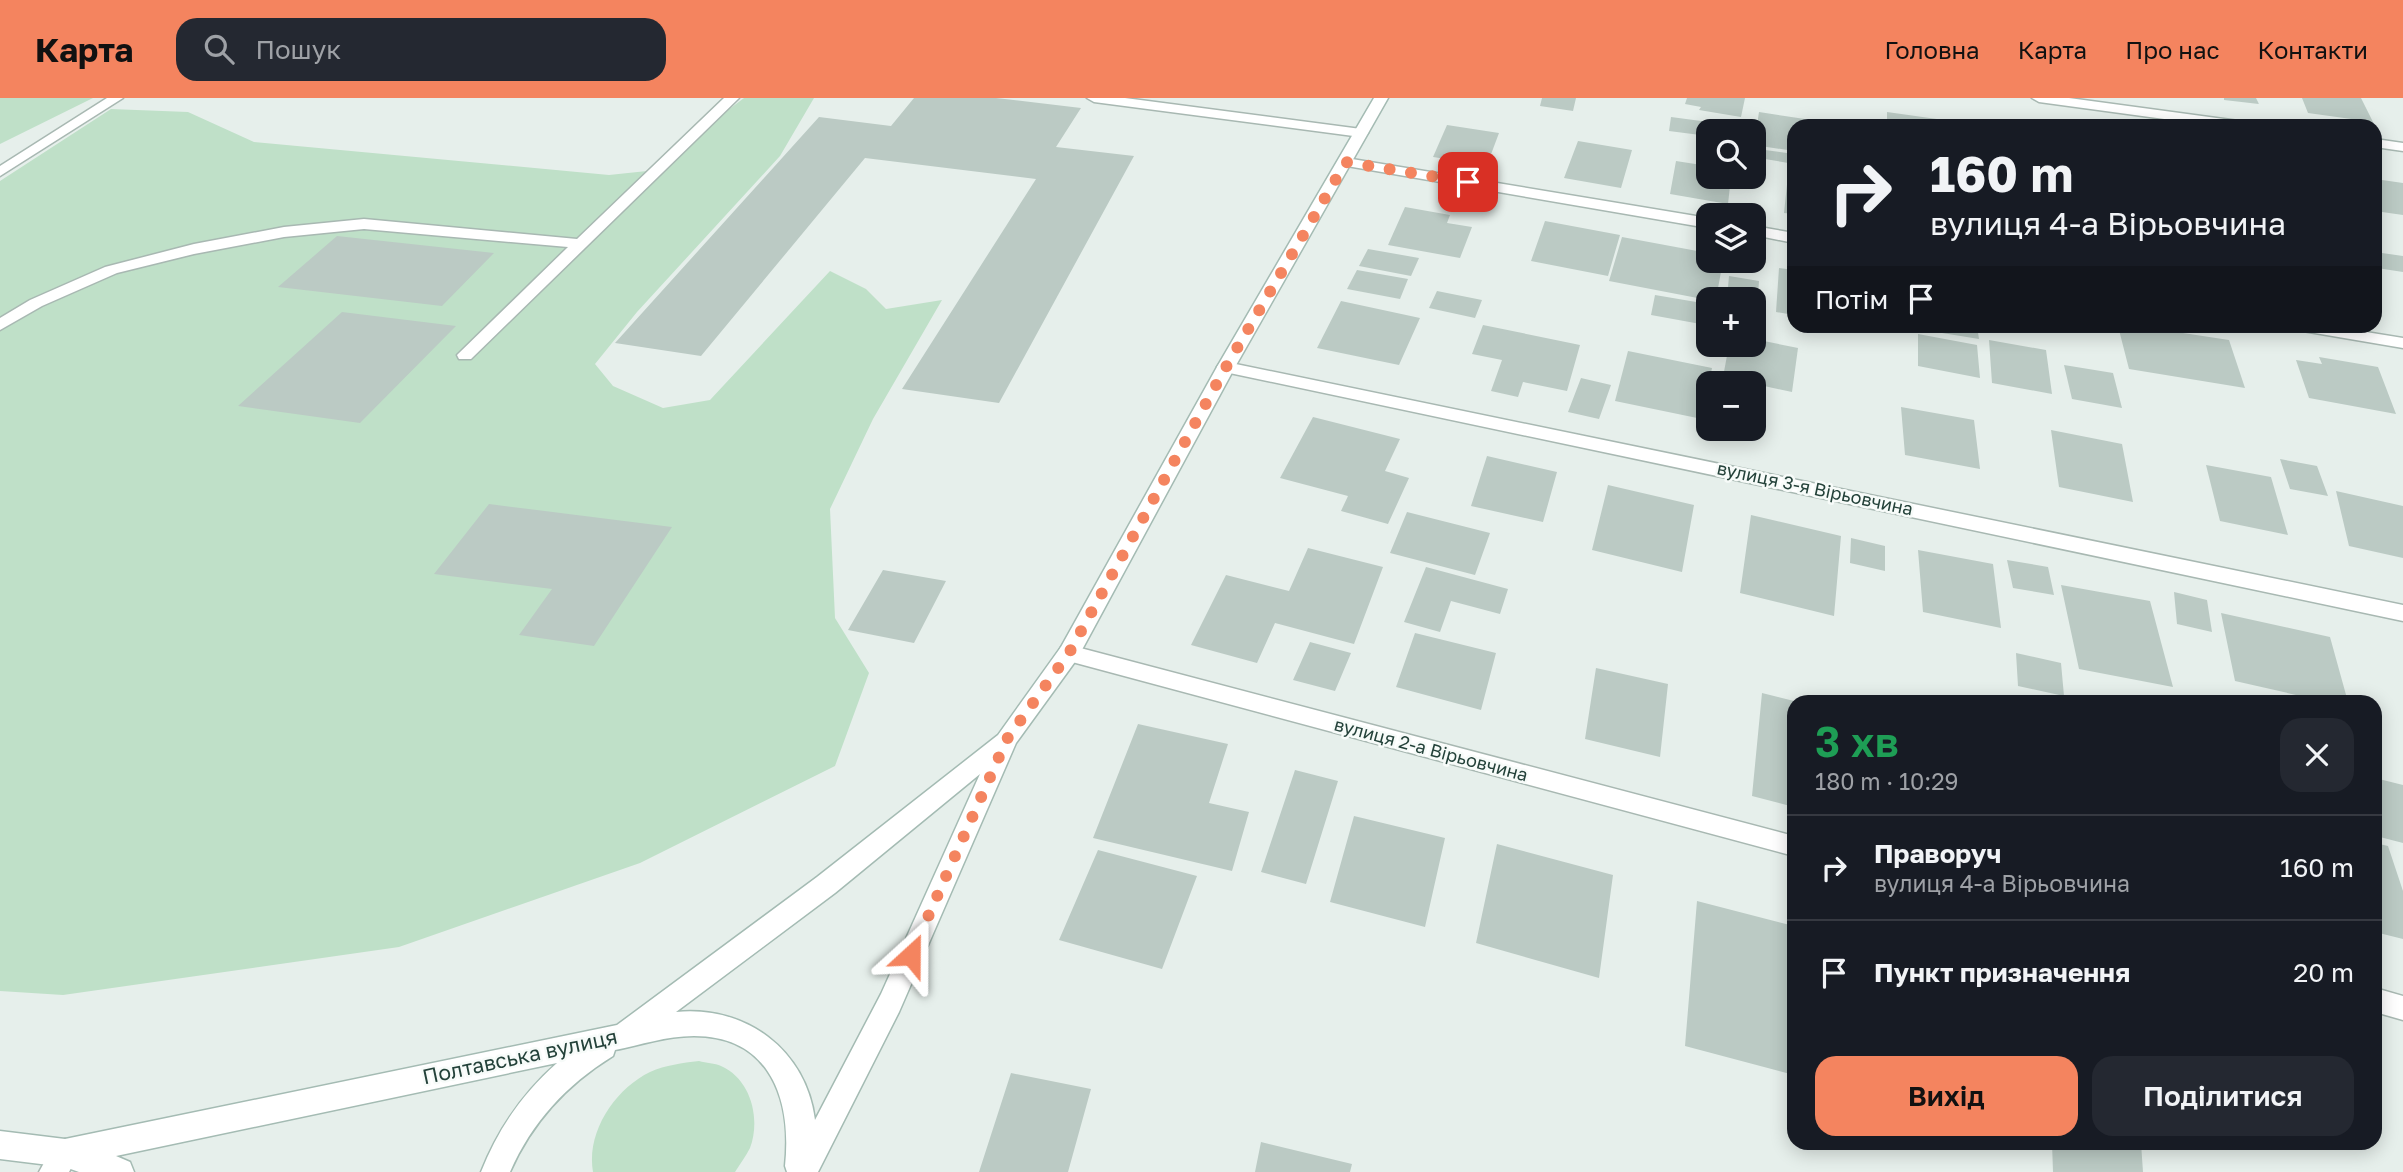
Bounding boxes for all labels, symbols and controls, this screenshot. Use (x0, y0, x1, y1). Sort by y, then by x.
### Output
search box (176, 18, 666, 81)
text: Карта (35, 30, 134, 69)
icon: search (200, 30, 238, 68)
text: Пошук (256, 34, 341, 65)
text: Головна (1884, 35, 1980, 64)
text: Карта (2018, 35, 2087, 64)
text: Про нас (2125, 35, 2220, 64)
text: Контакти (2258, 35, 2368, 64)
map controls (1696, 119, 1766, 441)
button: search (1696, 119, 1766, 189)
text: 160 m (1930, 144, 2073, 203)
icon: right (1815, 147, 1906, 238)
pin (1438, 152, 1498, 212)
icon: arrive (1449, 163, 1487, 201)
button: layers (1696, 203, 1766, 273)
text: вулиця 4-а Вірьовчинa (1930, 204, 2286, 242)
icon: arrive (1902, 280, 1940, 318)
text: Потім (1815, 284, 1888, 315)
button: + (1696, 287, 1766, 357)
button: − (1696, 371, 1766, 441)
street label: вулиця 3-я Вірьовчина (1715, 456, 1915, 520)
street label: вулиця 2-а Вірьовчина (1332, 713, 1531, 786)
text: 3 хв (1815, 716, 1899, 766)
button: close (2280, 718, 2354, 792)
text: 180 m · 10:29 (1815, 767, 1959, 795)
text: Праворуч (1874, 838, 2002, 869)
icon: right (1815, 849, 1853, 887)
text: 160 m (2280, 852, 2354, 883)
text: вулиця 4-а Вірьовчинa (1874, 869, 2130, 897)
position arrow (874, 918, 948, 992)
icon: arrive (1815, 954, 1853, 992)
text: Пункт призначення (1874, 957, 2130, 988)
text: 20 m (2293, 957, 2354, 988)
street label: Полтавська вулиця (420, 1023, 620, 1089)
button: Вихід (1815, 1056, 2078, 1136)
button: Поділитися (2092, 1056, 2354, 1136)

